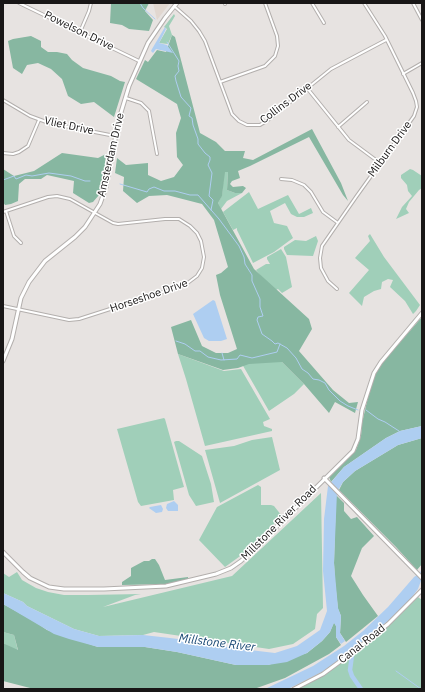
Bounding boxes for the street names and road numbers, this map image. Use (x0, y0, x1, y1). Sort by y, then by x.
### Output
street label: Powelson Drive (42, 8, 116, 54)
street label: Collins Drive (258, 79, 314, 127)
street label: Amsterdam Drive (95, 112, 127, 198)
street label: Vliet Drive (43, 114, 95, 138)
street label: Milburn Drive (365, 119, 415, 179)
street label: Horseshoe Drive (108, 277, 190, 315)
street label: Millstone River Road (239, 483, 319, 563)
street label: Canal Road (336, 622, 388, 666)

